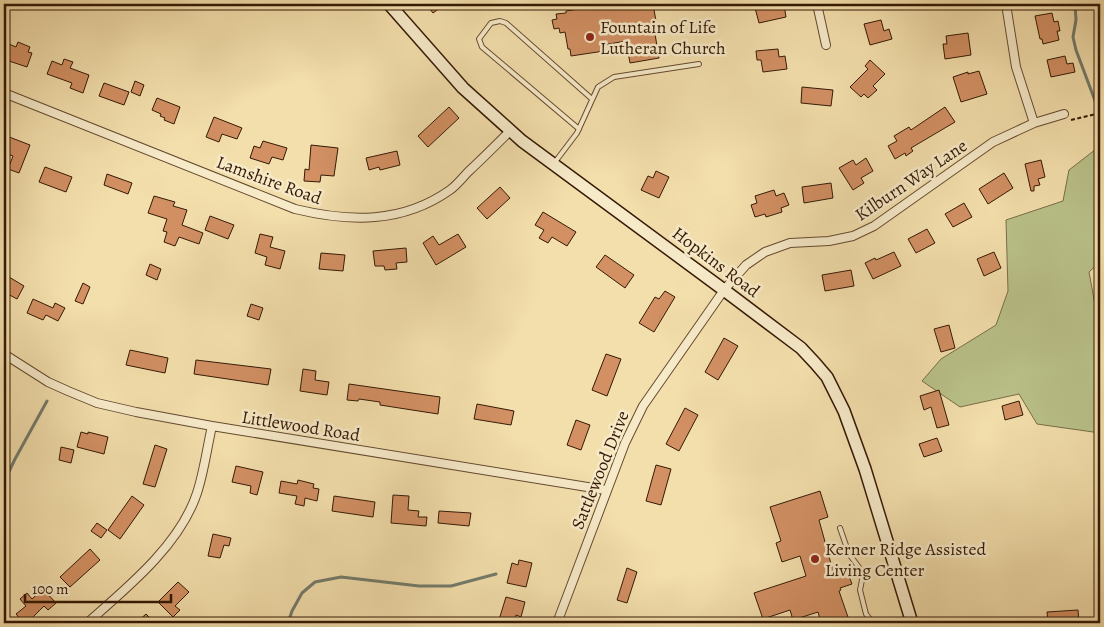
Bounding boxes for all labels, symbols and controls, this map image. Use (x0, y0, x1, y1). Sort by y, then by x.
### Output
place label: Fountain of Life Lutheran Church (600, 15, 726, 60)
marker: Fountain of Life Lutheran Church (584, 31, 596, 43)
street label: Kilburn Way Lane (850, 134, 972, 226)
street label: Lamshire Road (213, 150, 325, 210)
street label: Hopkins Road (667, 221, 765, 303)
street label: Littlewood Road (240, 405, 362, 447)
street label: Sattlewood Drive (565, 407, 635, 533)
place label: Kerner Ridge Assisted Living Center (825, 537, 987, 582)
marker: Kerner Ridge Assisted Living Center (809, 553, 821, 565)
scale bar (25, 572, 171, 604)
text: 100 m (32, 579, 69, 599)

